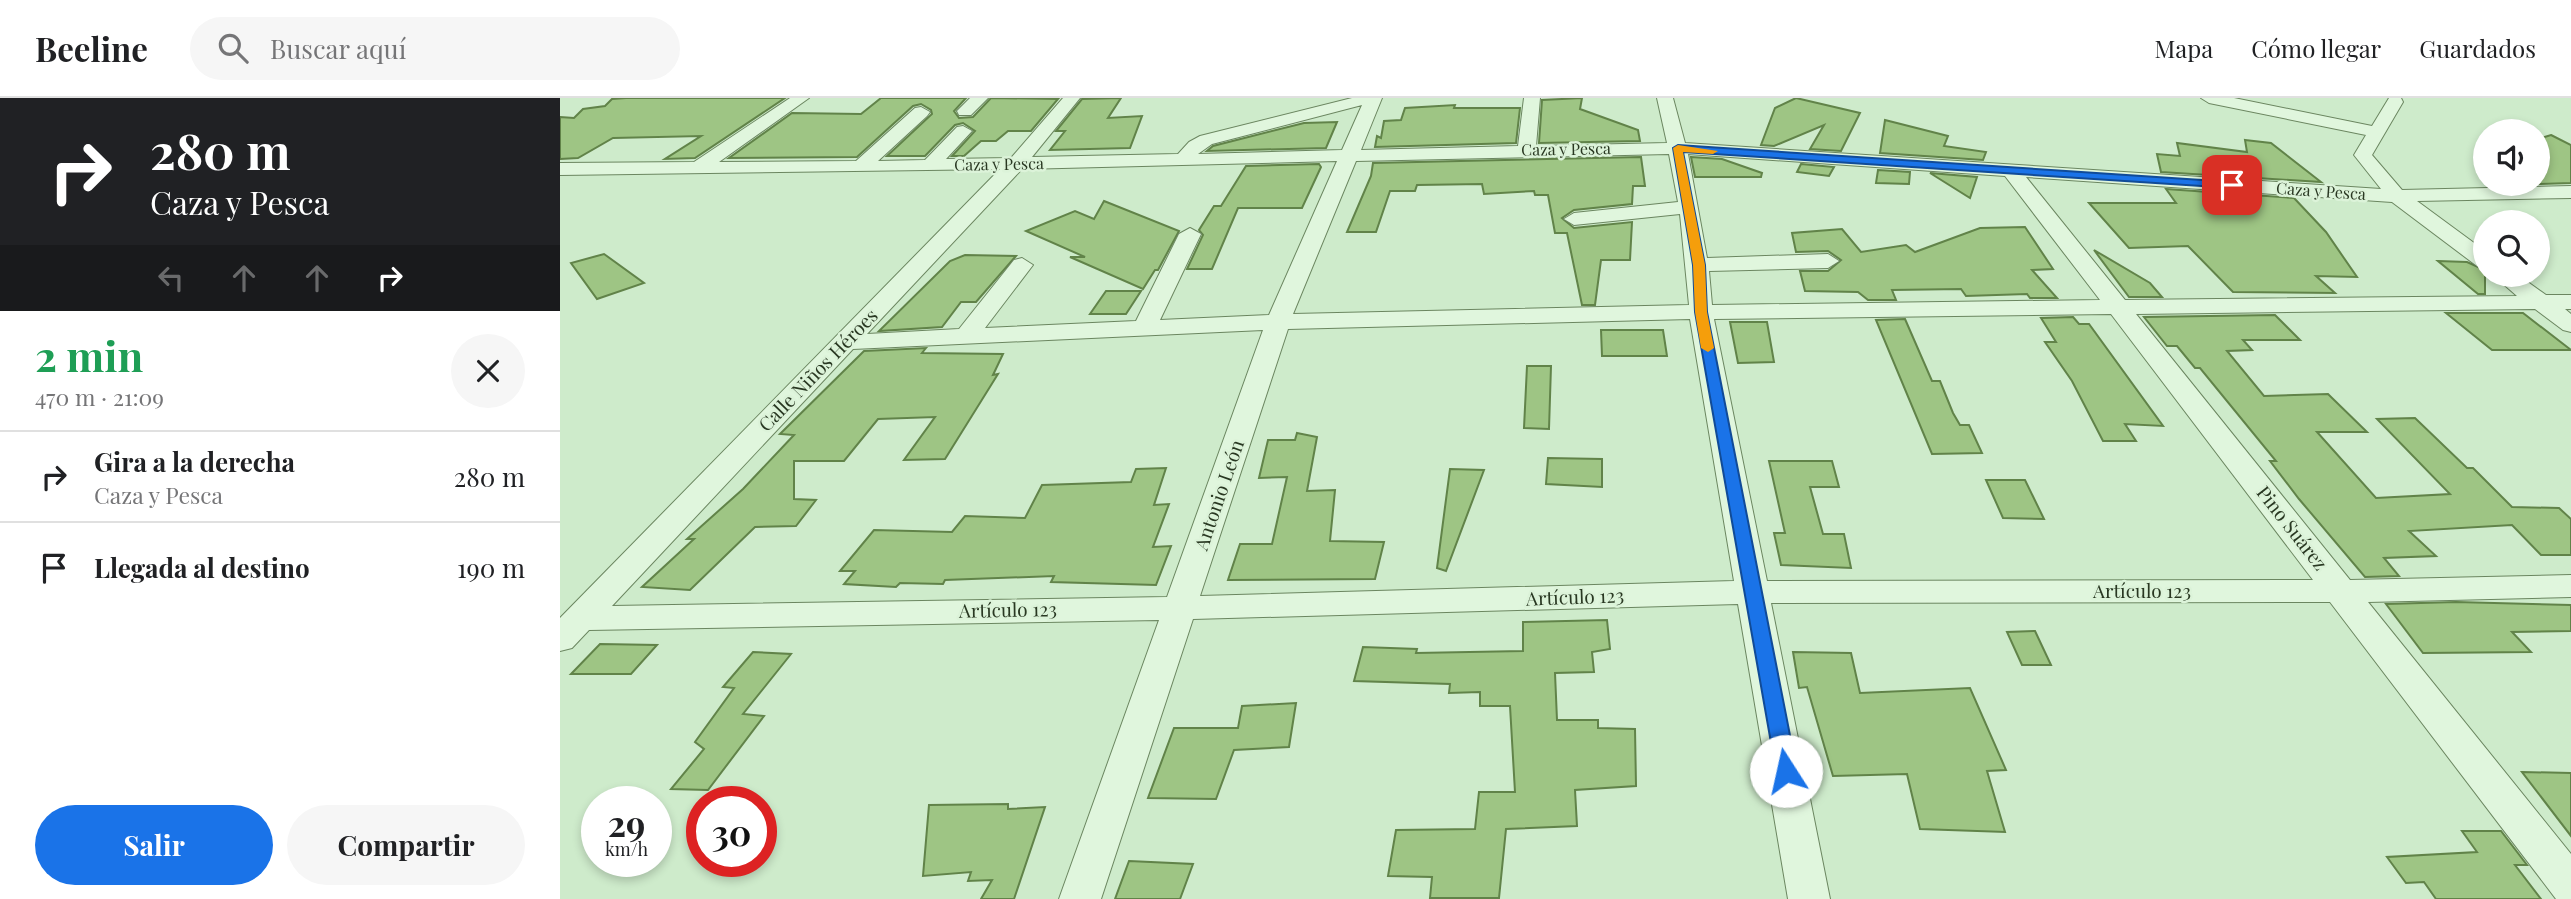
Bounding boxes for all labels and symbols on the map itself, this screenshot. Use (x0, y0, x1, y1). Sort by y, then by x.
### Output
street label: Caza y Pesca (1521, 137, 1611, 160)
street label: Caza y Pesca (954, 152, 1044, 175)
pin (2202, 155, 2262, 215)
street label: Caza y Pesca (2276, 177, 2367, 204)
street label: Calle Niños Héroes (752, 302, 883, 436)
street label: Antonio León (1187, 435, 1249, 554)
street label: Pino Suárez (2252, 480, 2334, 575)
street label: Artículo 123 (2092, 577, 2191, 603)
street label: Artículo 123 (1524, 581, 1624, 611)
street label: Artículo 123 (958, 595, 1057, 623)
position arrow (1749, 734, 1823, 808)
speed limit sign: 30 (686, 786, 777, 877)

